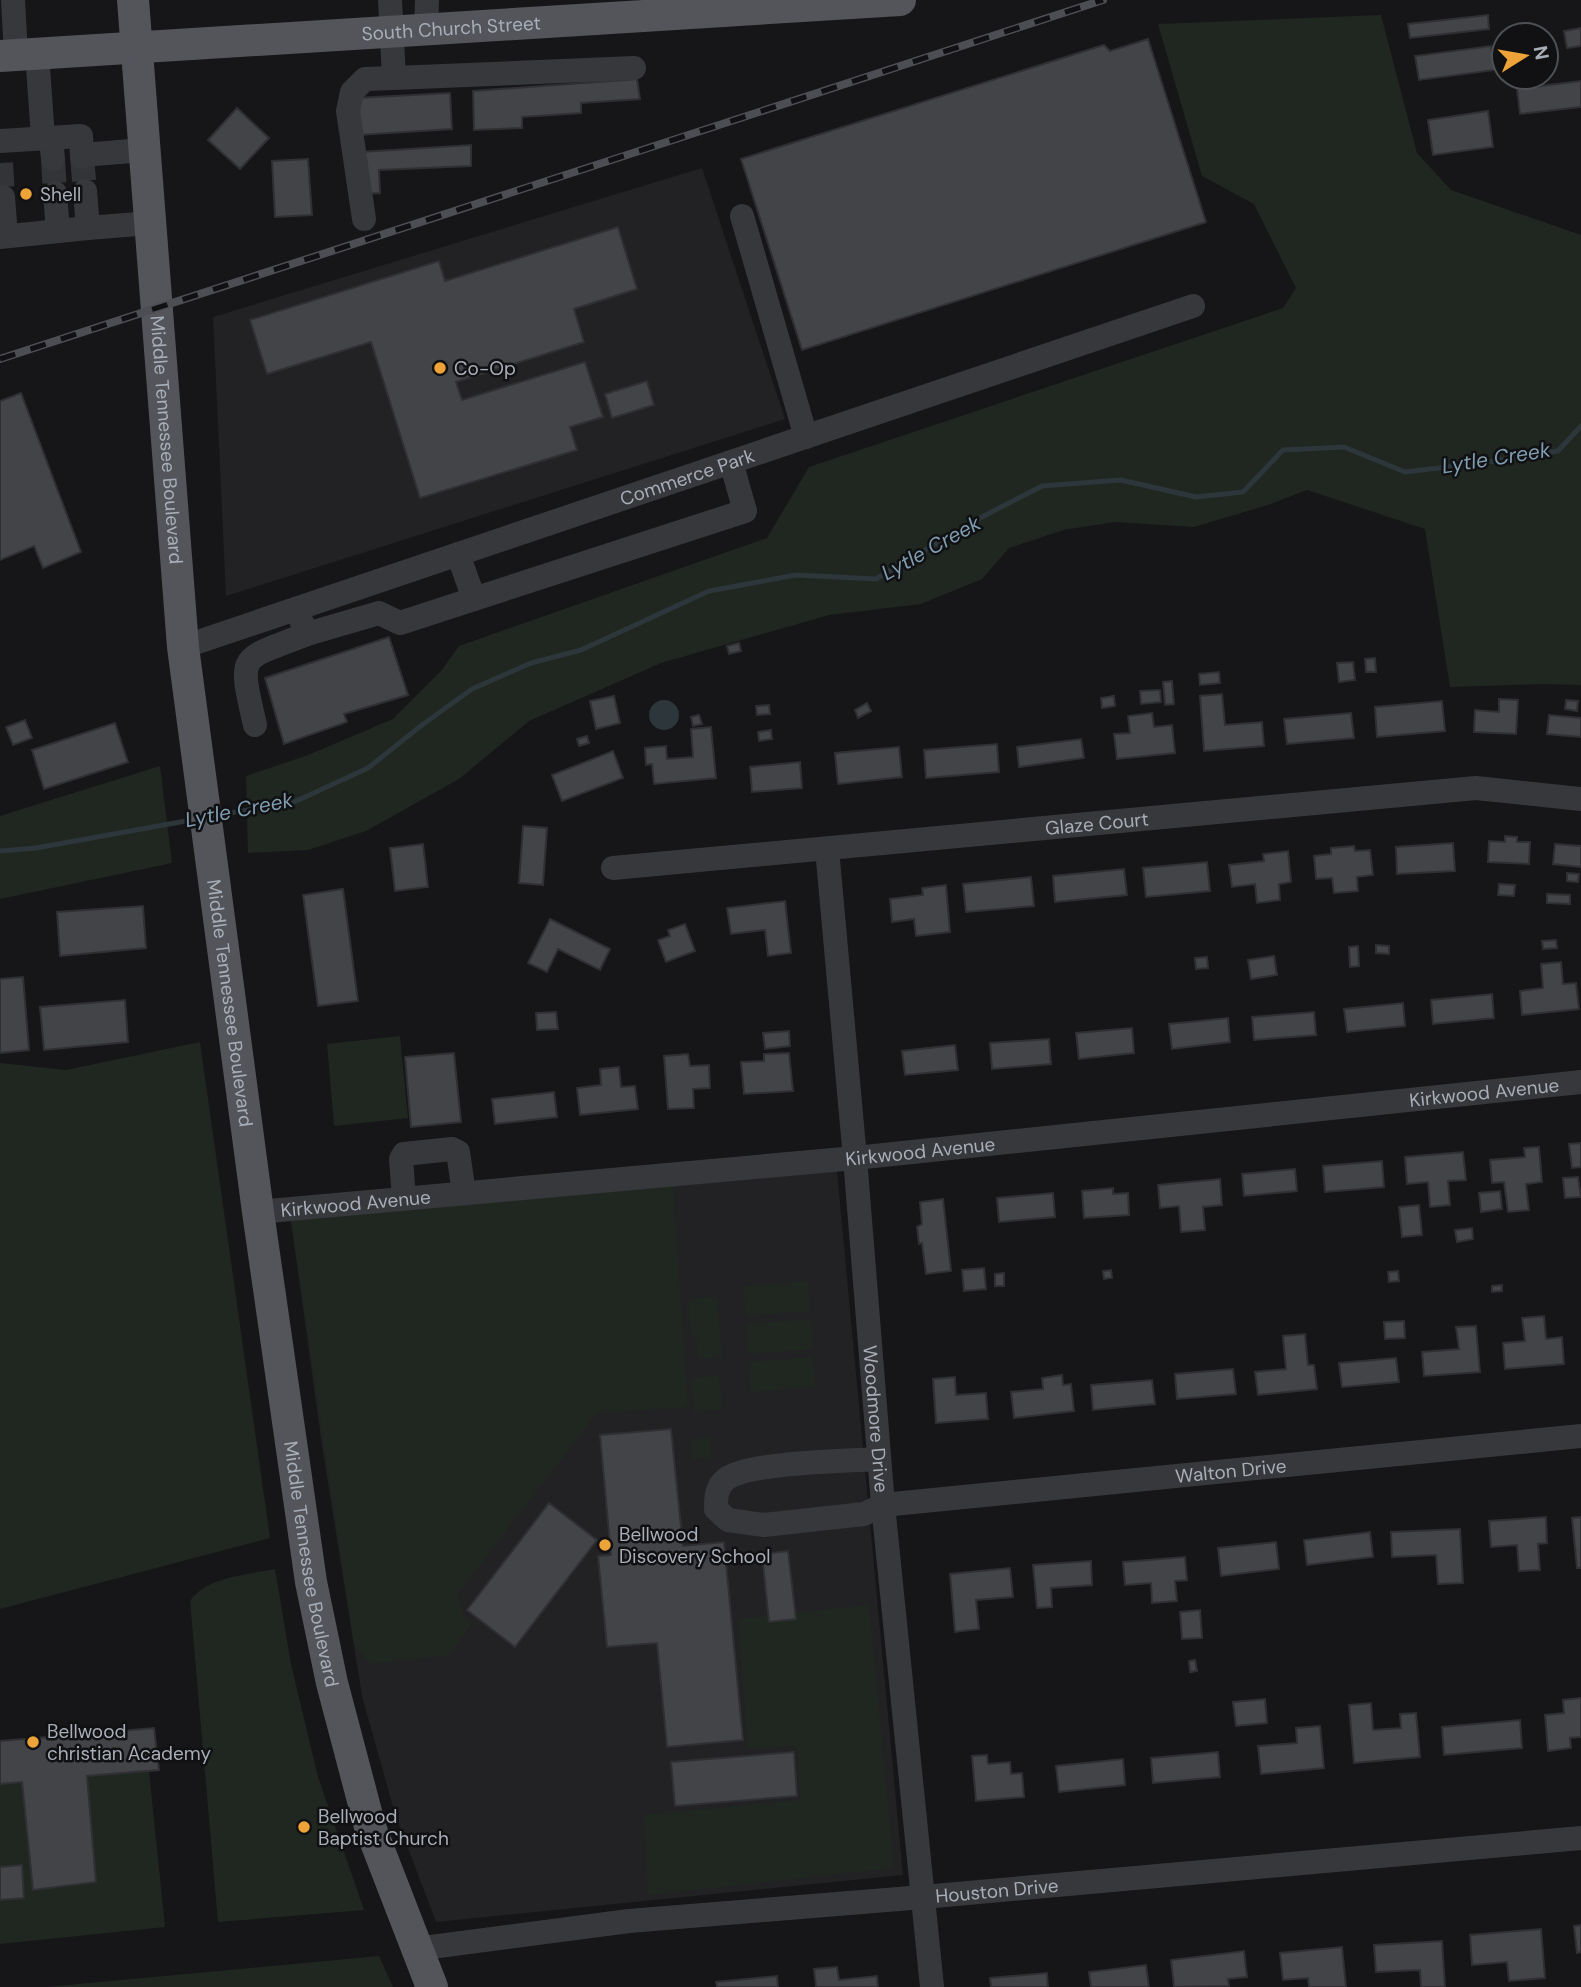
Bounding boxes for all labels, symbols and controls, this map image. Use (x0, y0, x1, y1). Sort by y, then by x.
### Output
street label: South Church Street (361, 10, 542, 46)
north arrow (1490, 21, 1560, 91)
text: N (1528, 44, 1555, 62)
place label: Shell (40, 182, 81, 207)
marker: Shell (18, 186, 34, 202)
street label: Middle Tennessee Boulevard (144, 314, 189, 565)
place label: Co-Op (454, 356, 516, 381)
marker: Co-Op (432, 360, 448, 376)
water label: Lytle Creek (1440, 436, 1553, 480)
street label: Commerce Park (617, 443, 758, 512)
water label: Lytle Creek (876, 509, 986, 587)
water label: Lytle Creek (183, 786, 296, 834)
street label: Glaze Court (1044, 806, 1150, 841)
street label: Middle Tennessee Boulevard (201, 878, 259, 1128)
street label: Kirkwood Avenue (1408, 1072, 1560, 1113)
street label: Kirkwood Avenue (844, 1131, 996, 1172)
street label: Kirkwood Avenue (280, 1184, 432, 1223)
street label: Woodmore Drive (857, 1344, 894, 1494)
street label: Middle Tennessee Boulevard (278, 1439, 345, 1689)
street label: Walton Drive (1174, 1453, 1288, 1489)
place label: Bellwood Discovery School (619, 1522, 770, 1569)
marker: Bellwood Discovery School (597, 1537, 613, 1553)
place label: Bellwood christian Academy (47, 1719, 211, 1766)
marker: Bellwood christian Academy (25, 1734, 41, 1750)
place label: Bellwood Baptist Church (318, 1804, 449, 1851)
marker: Bellwood Baptist Church (296, 1819, 312, 1835)
street label: Houston Drive (934, 1873, 1060, 1909)

